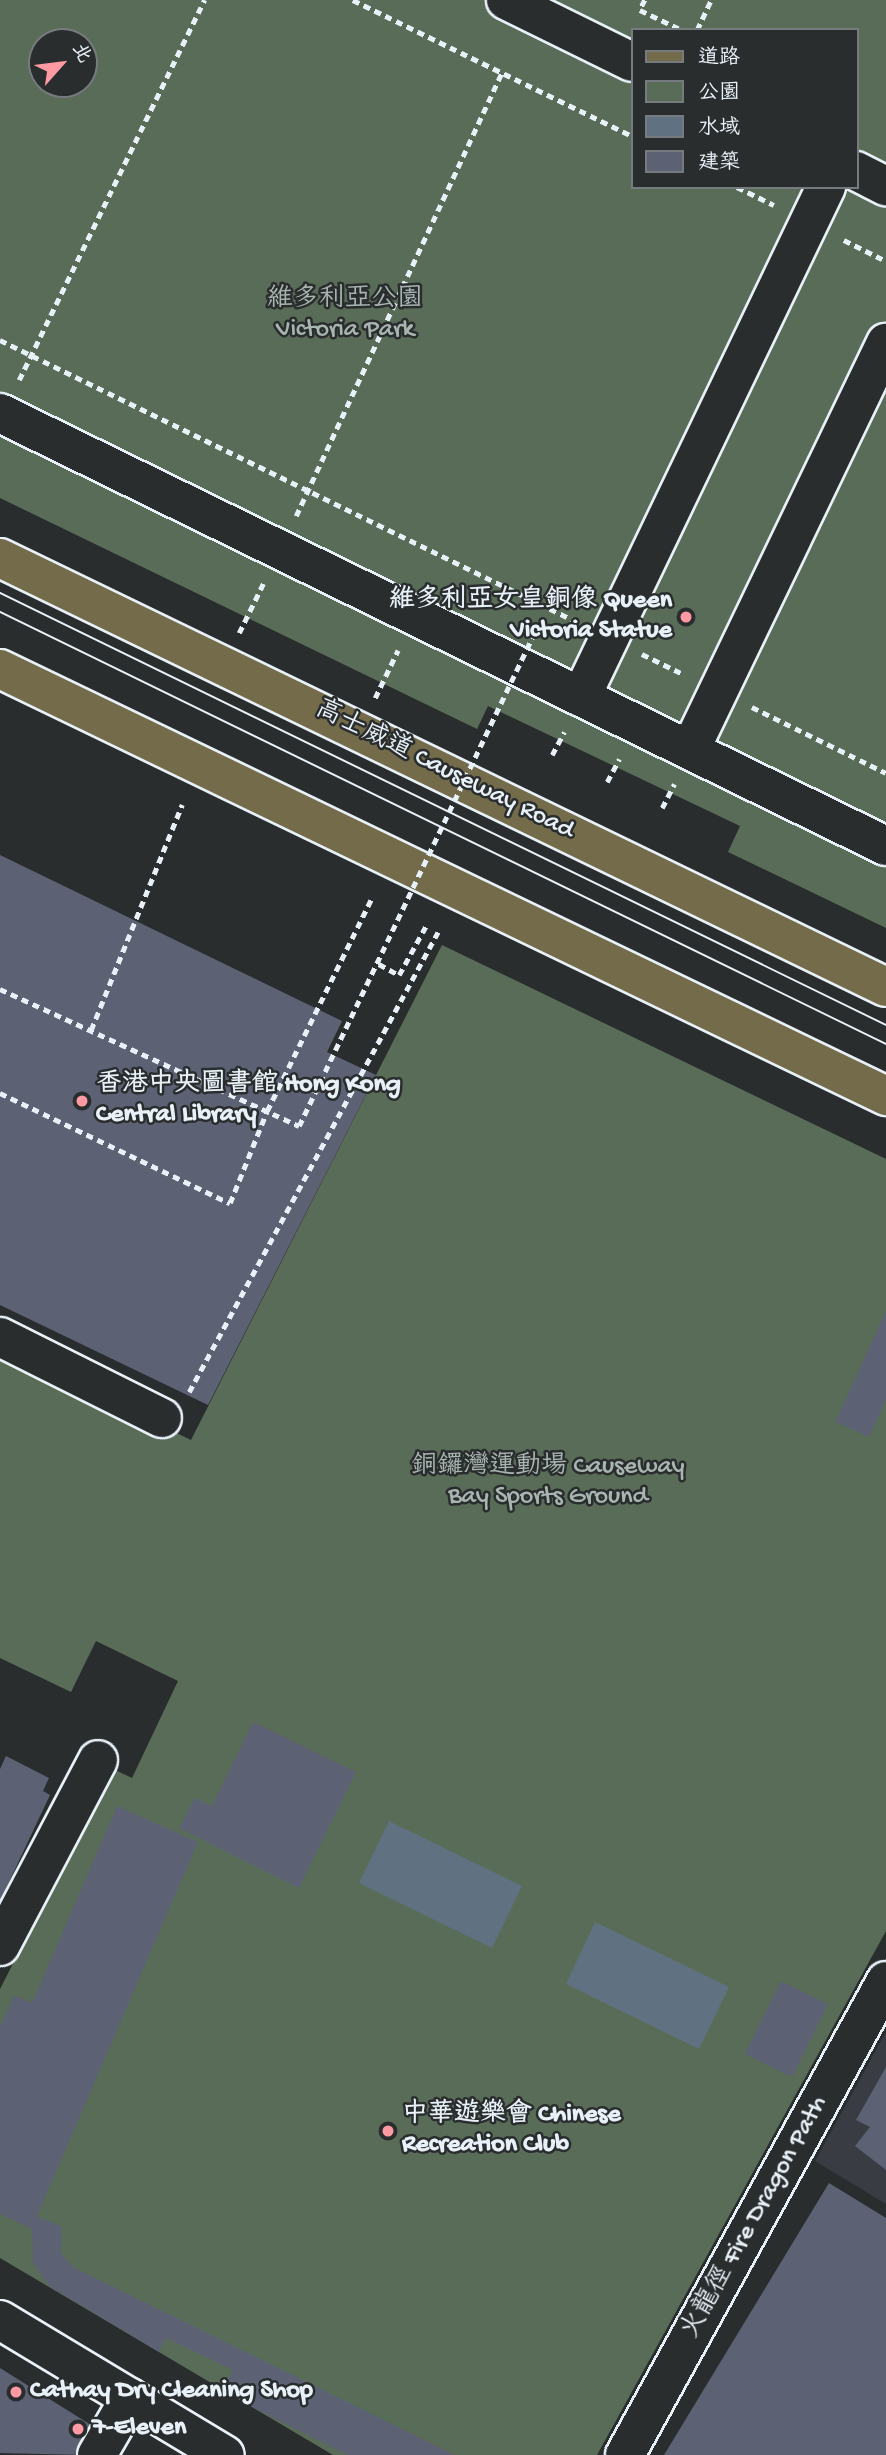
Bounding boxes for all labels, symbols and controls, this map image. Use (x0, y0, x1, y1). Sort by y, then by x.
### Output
north arrow (28, 28, 98, 98)
legend (630, 28, 858, 189)
text: 北 (66, 40, 95, 68)
text: 道路 (698, 47, 740, 72)
text: 公園 (698, 82, 740, 107)
text: 水域 (698, 117, 740, 142)
text: 建築 (698, 152, 740, 177)
park label: 維多利亞公園 Victoria Park (267, 285, 423, 346)
place label: 維多利亞女皇銅像 Queen Victoria Statue (389, 586, 672, 648)
marker: 維多利亞女皇銅像 Queen Victoria Statue (678, 609, 694, 625)
street label: 高士威道 Causeway Road (309, 695, 579, 847)
place label: 香港中央圖書館 Hong Kong Central Library (96, 1070, 401, 1132)
marker: 香港中央圖書館 Hong Kong Central Library (74, 1093, 90, 1109)
park label: 銅鑼灣運動場 Causeway Bay Sports Ground (411, 1452, 685, 1514)
street label: 火龍徑 Fire Dragon Path (676, 2091, 836, 2345)
place label: 中華遊樂會 Chinese Recreation Club (402, 2100, 621, 2162)
marker: 中華遊樂會 Chinese Recreation Club (380, 2123, 396, 2139)
place label: Cathay Dry Cleaning Shop (30, 2376, 313, 2408)
marker: Cathay Dry Cleaning Shop (8, 2384, 24, 2400)
place label: 7-Eleven (92, 2413, 186, 2445)
marker: 7-Eleven (70, 2421, 86, 2437)

